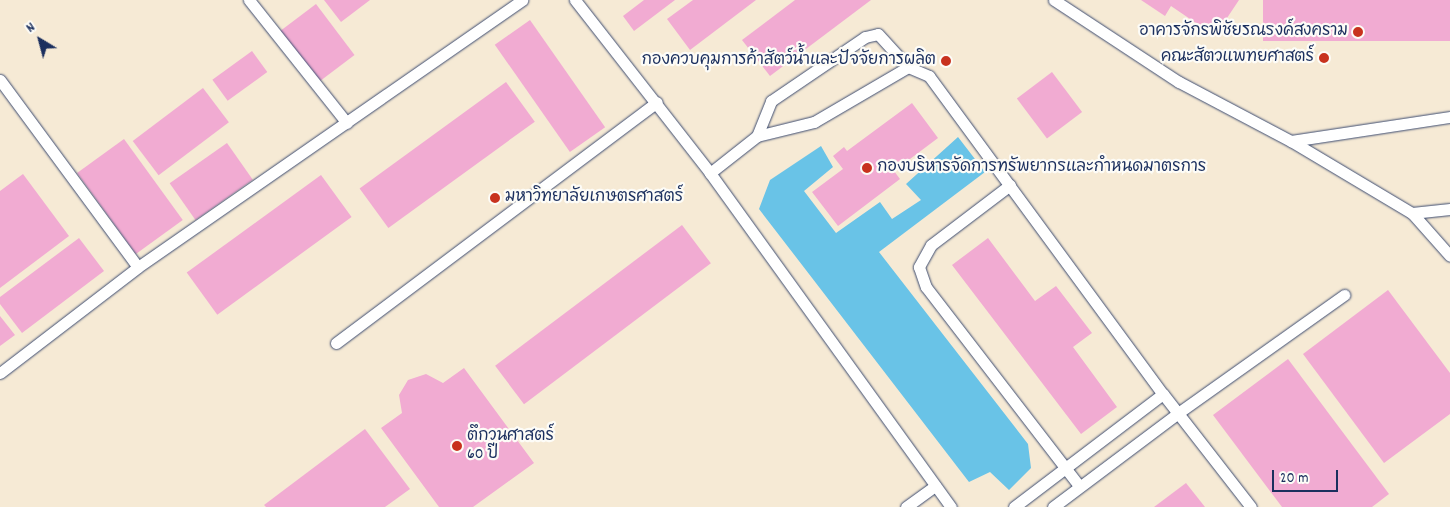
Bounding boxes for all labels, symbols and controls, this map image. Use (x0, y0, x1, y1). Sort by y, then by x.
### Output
north arrow (15, 15, 65, 65)
text: N (22, 18, 40, 38)
place label: อาคารจักรพิชัยรณรงค์สงคราม (1139, 22, 1348, 42)
marker: อาคารจักรพิชัยรณรงค์สงคราม (1352, 26, 1364, 38)
place label: คณะสัตวแพทยศาสตร์ (1161, 48, 1314, 68)
place label: กองควบคุมการค้าสัตว์น้ำและปัจจัยการผลิต (641, 51, 936, 71)
marker: คณะสัตวแพทยศาสตร์ (1318, 52, 1330, 64)
marker: กองควบคุมการค้าสัตว์น้ำและปัจจัยการผลิต (940, 55, 952, 67)
place label: กองบริหารจัดการทรัพยากรและกำหนดมาตรการ (877, 158, 1206, 178)
marker: กองบริหารจัดการทรัพยากรและกำหนดมาตรการ (861, 162, 873, 174)
place label: มหาวิทยาลัยเกษตรศาสตร์ (505, 188, 683, 208)
marker: มหาวิทยาลัยเกษตรศาสตร์ (489, 192, 501, 204)
place label: ตึกวนศาสตร์ 60 ปี (467, 427, 554, 465)
marker: ตึกวนศาสตร์ 60 ปี (451, 440, 463, 452)
scale bar (1275, 460, 1341, 492)
text: 20 m (1280, 468, 1308, 490)

